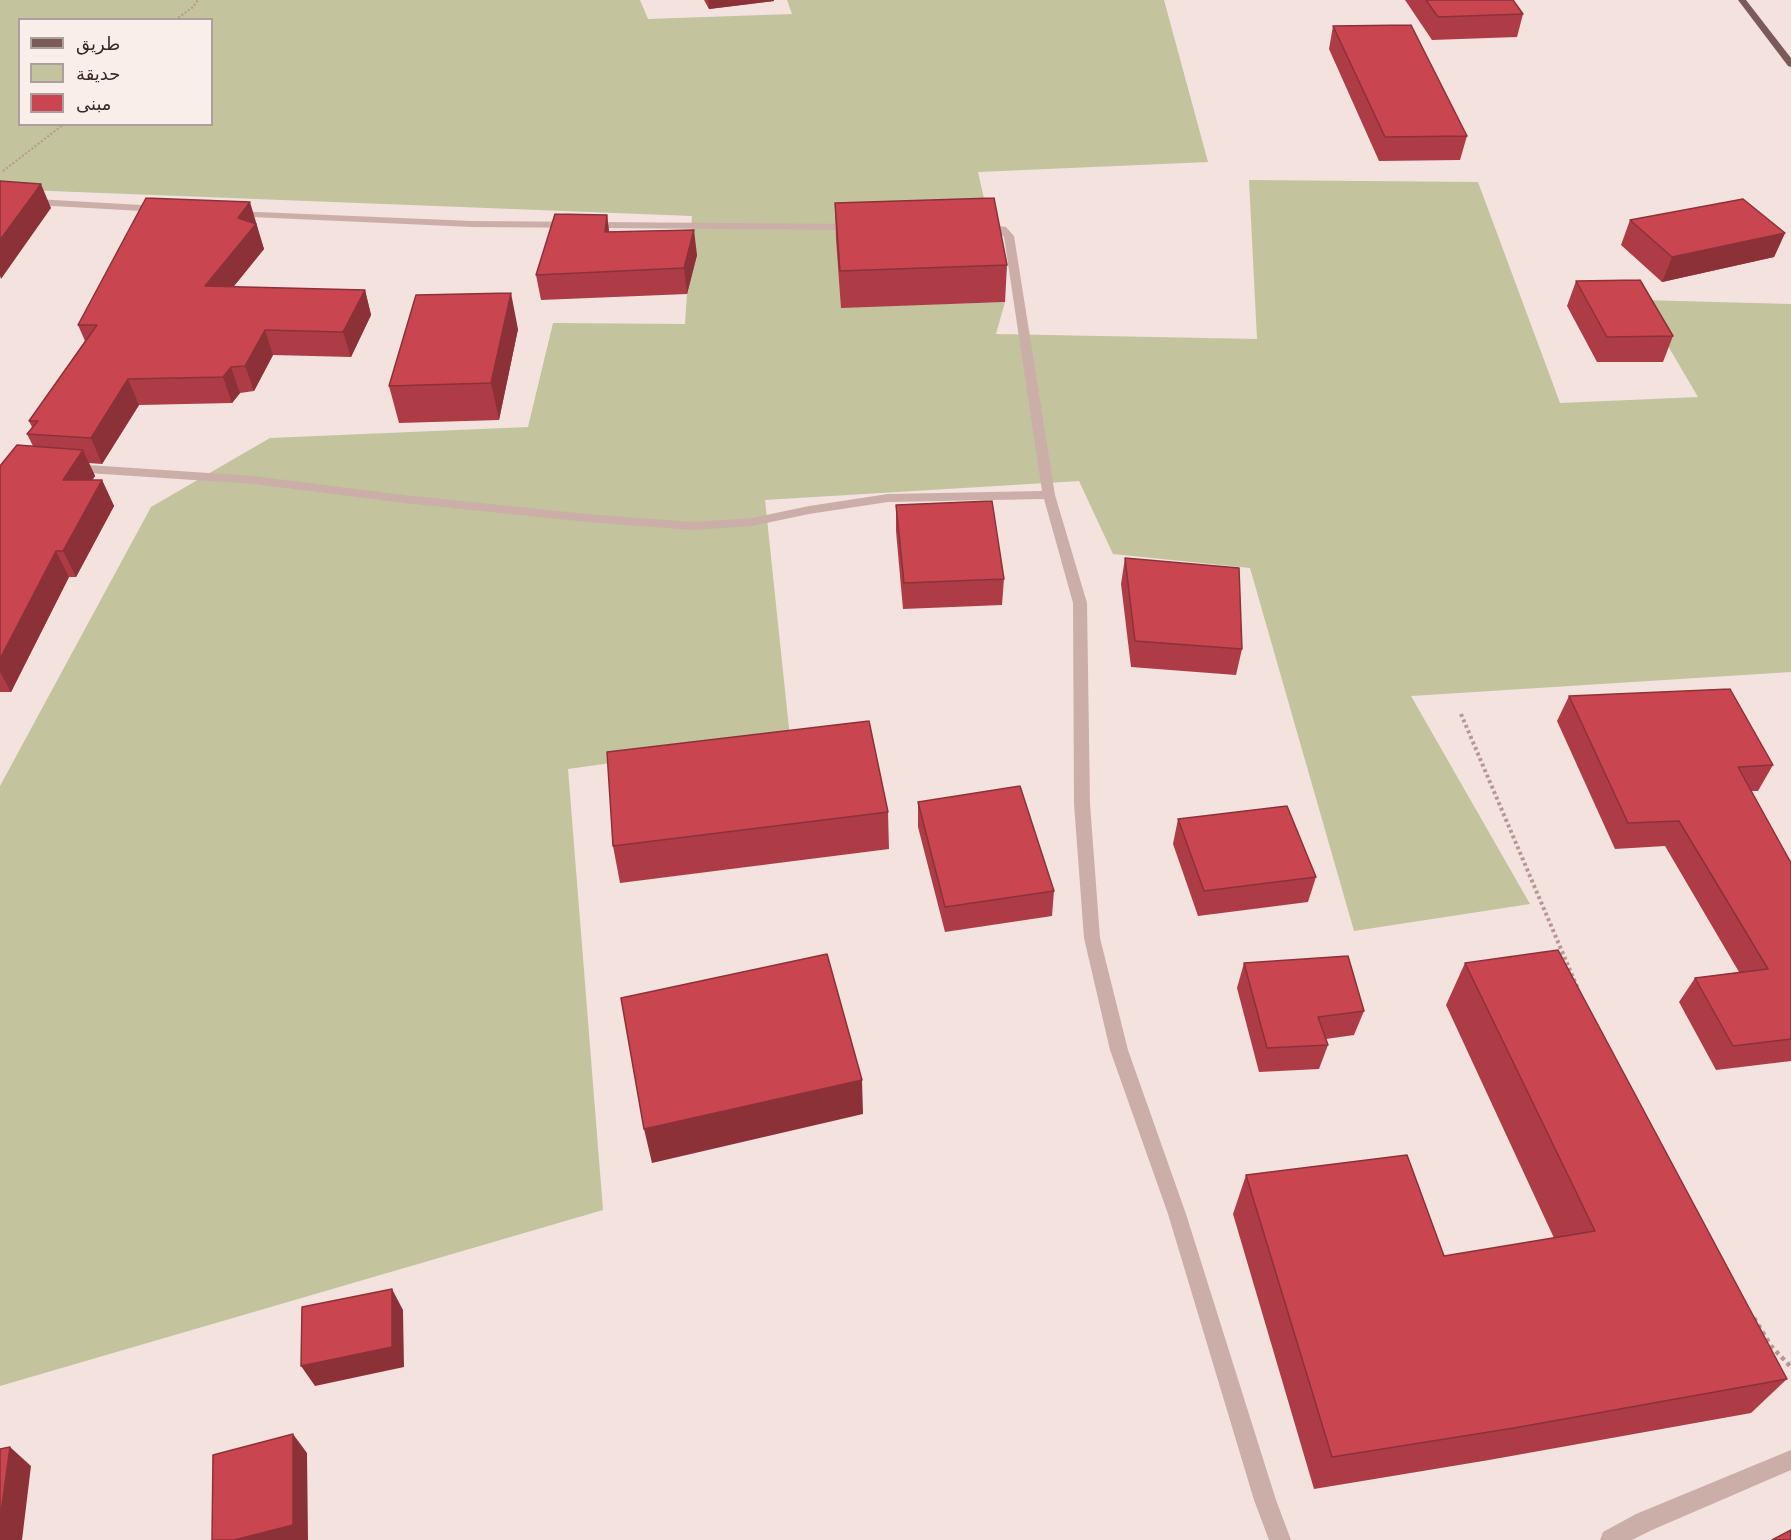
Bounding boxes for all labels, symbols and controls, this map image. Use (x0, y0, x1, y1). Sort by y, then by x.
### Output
legend (18, 18, 213, 126)
text: طريق (76, 33, 120, 54)
text: حديقة (76, 63, 120, 84)
text: مبنى (76, 93, 112, 114)

